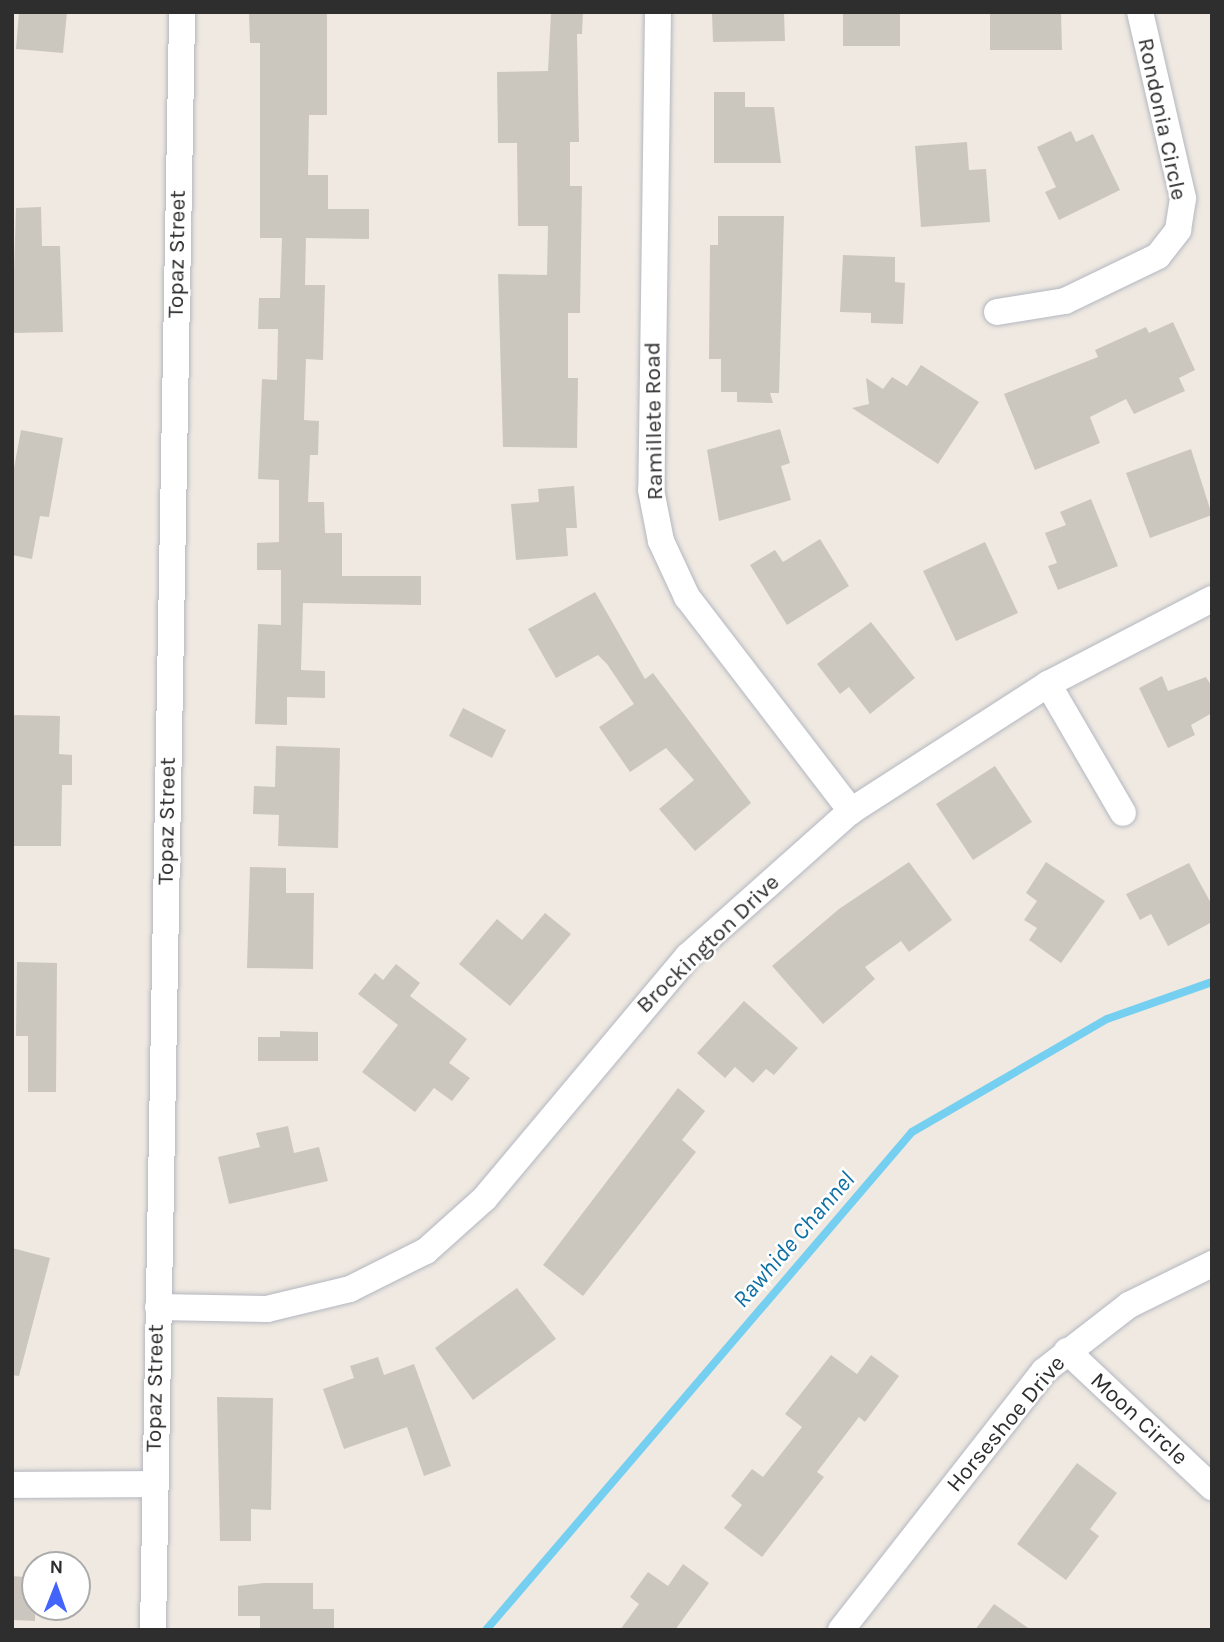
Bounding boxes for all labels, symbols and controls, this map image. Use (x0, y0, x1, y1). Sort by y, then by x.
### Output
street label: Rondonia Circle (1131, 35, 1193, 203)
street label: Topaz Street (162, 190, 192, 318)
street label: Ramillete Road (639, 341, 669, 501)
street label: Topaz Street (152, 757, 182, 885)
street label: Brockington Drive (631, 869, 785, 1019)
water label: Rawhide Channel (727, 1166, 861, 1314)
street label: Topaz Street (140, 1324, 170, 1452)
street label: Horseshoe Drive (941, 1350, 1071, 1498)
street label: Moon Circle (1084, 1367, 1194, 1471)
north arrow (21, 1551, 91, 1621)
text: N (49, 1556, 63, 1578)

